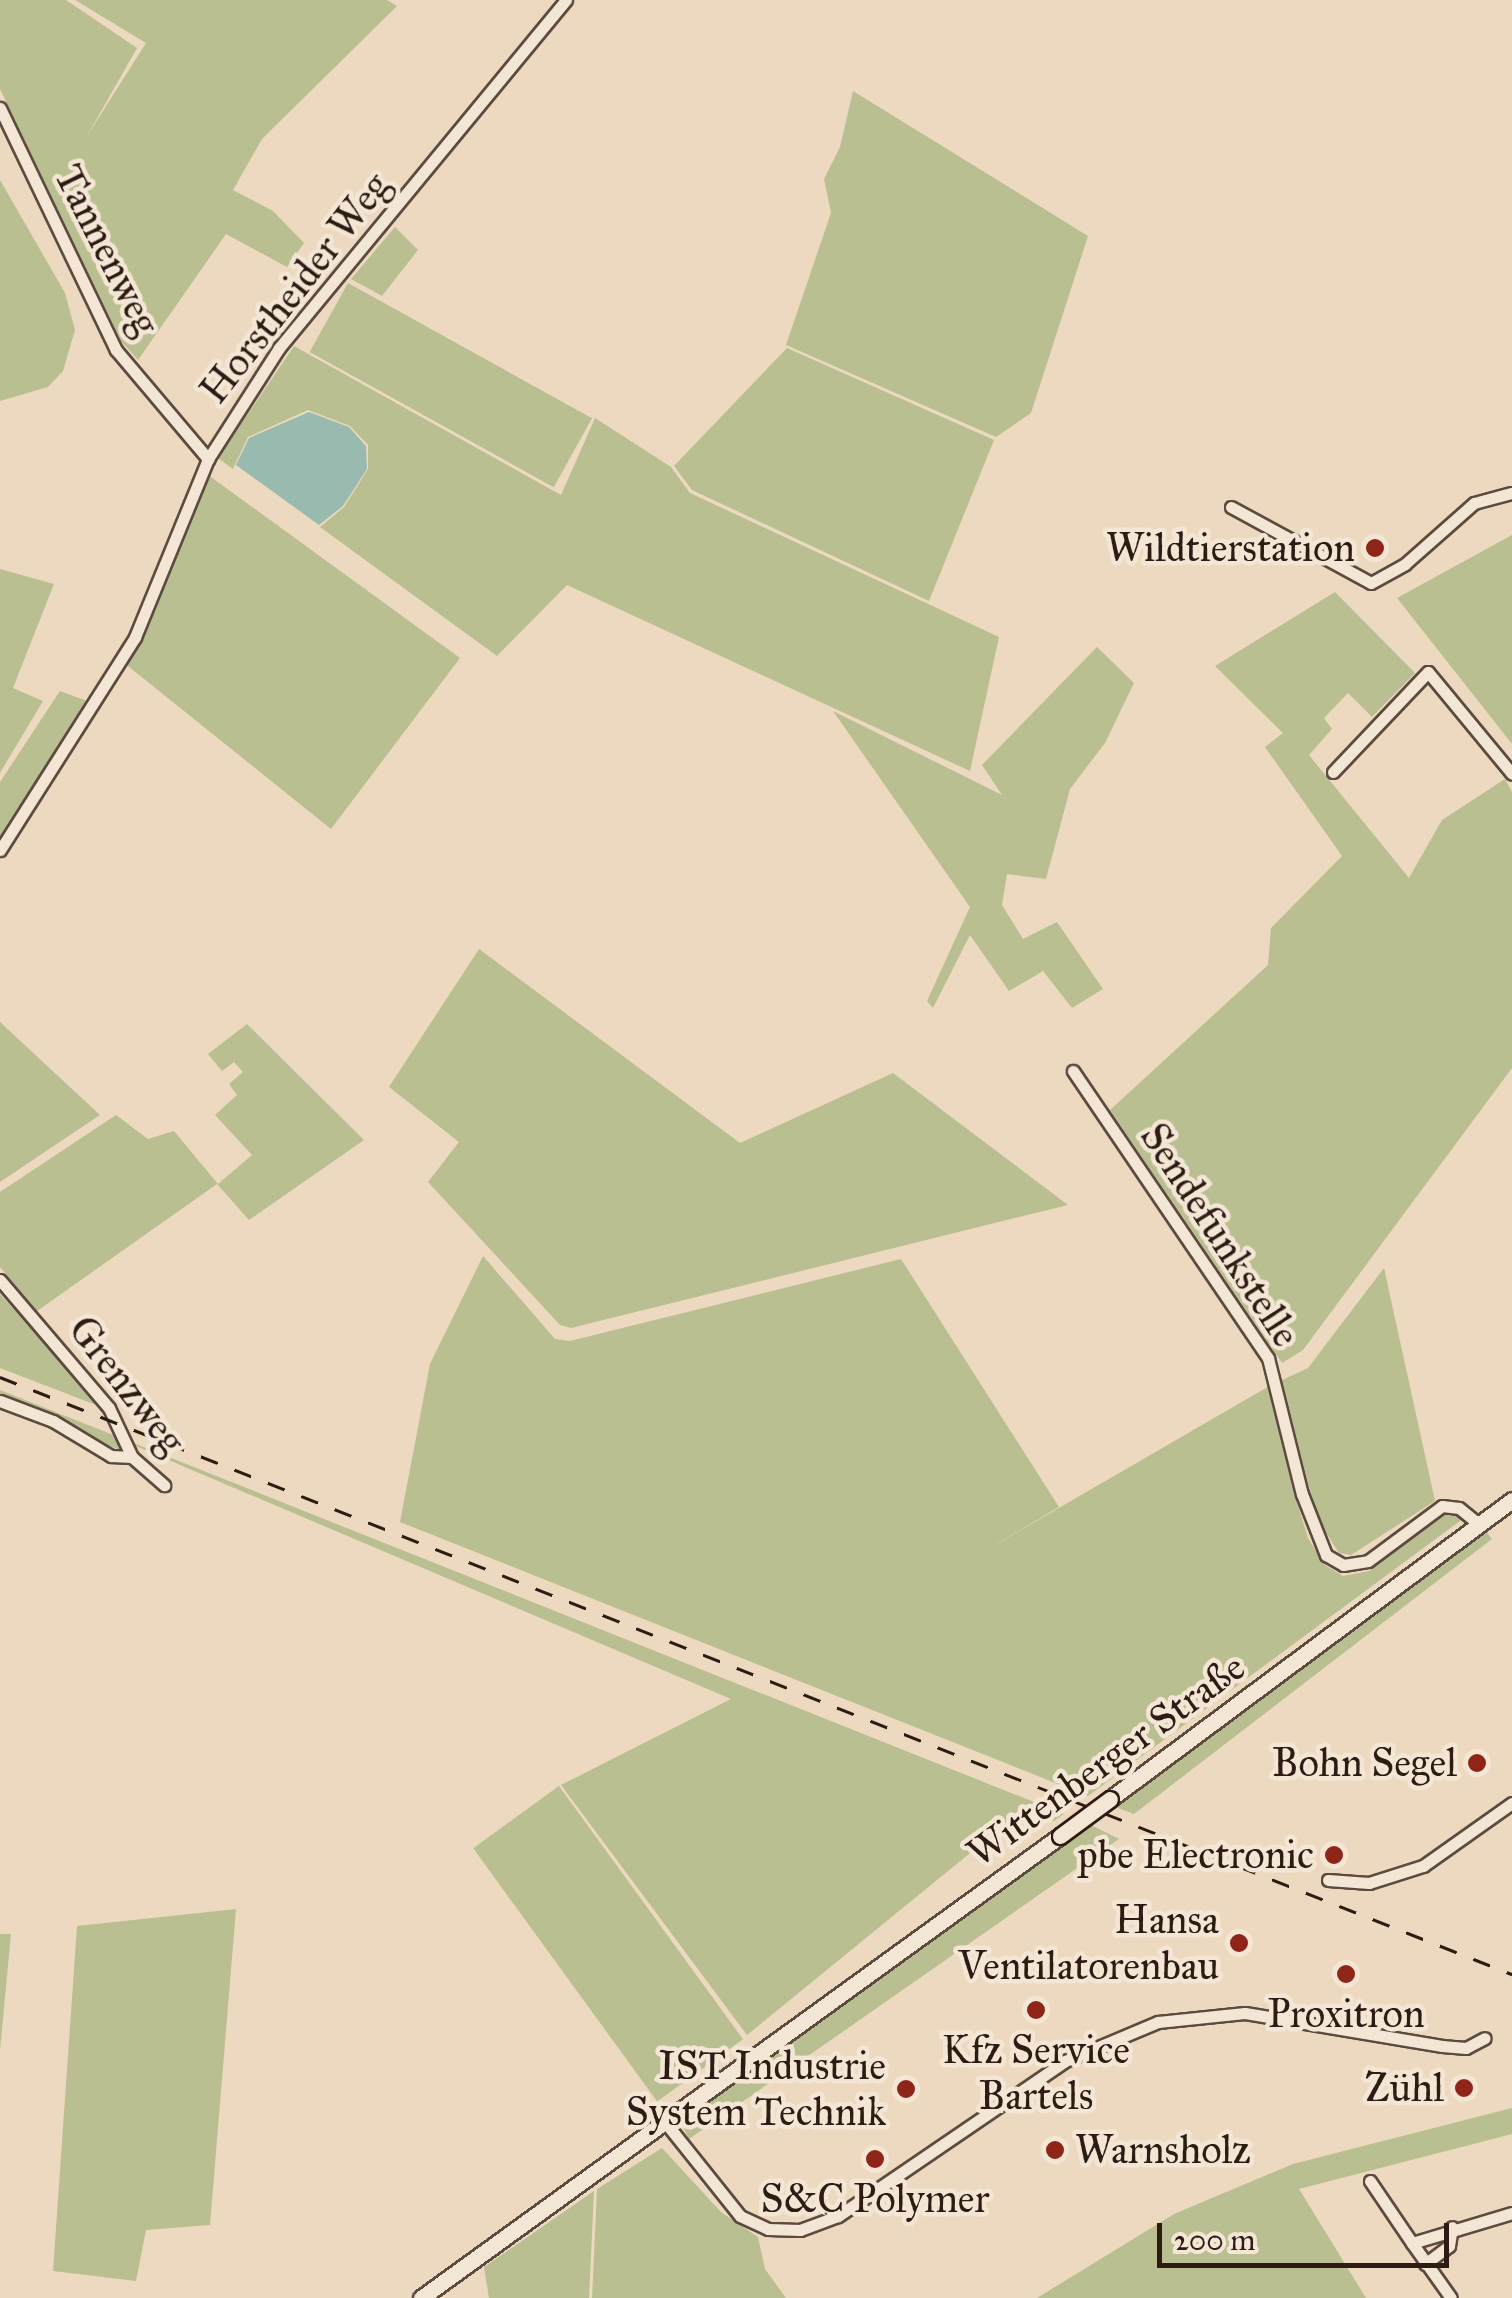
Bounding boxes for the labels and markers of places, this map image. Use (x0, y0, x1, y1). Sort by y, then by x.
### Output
place label: Wildtierstation (1106, 524, 1355, 572)
marker: Wildtierstation (1364, 537, 1386, 559)
place label: Bohn Segel (1272, 1739, 1457, 1787)
marker: Bohn Segel (1466, 1752, 1488, 1774)
place label: pbe Electronic (1078, 1831, 1314, 1879)
marker: pbe Electronic (1323, 1844, 1345, 1866)
place label: Hansa Ventilatorenbau (958, 1896, 1219, 1990)
marker: Hansa Ventilatorenbau (1228, 1932, 1250, 1954)
marker: Proxitron (1335, 1963, 1357, 1985)
place label: Proxitron (1267, 1990, 1425, 2038)
marker: Kfz Service Bartels (1025, 1999, 1047, 2021)
place label: Kfz Service Bartels (942, 2026, 1130, 2120)
place label: IST Industrie System Technik (626, 2042, 886, 2136)
place label: Zühl (1365, 2064, 1444, 2112)
marker: Zühl (1453, 2077, 1475, 2099)
marker: IST Industrie System Technik (895, 2078, 917, 2100)
place label: Warnsholz (1075, 2126, 1251, 2174)
marker: Warnsholz (1044, 2139, 1066, 2161)
marker: S&C Polymer (864, 2148, 886, 2170)
place label: S&C Polymer (760, 2175, 990, 2223)

